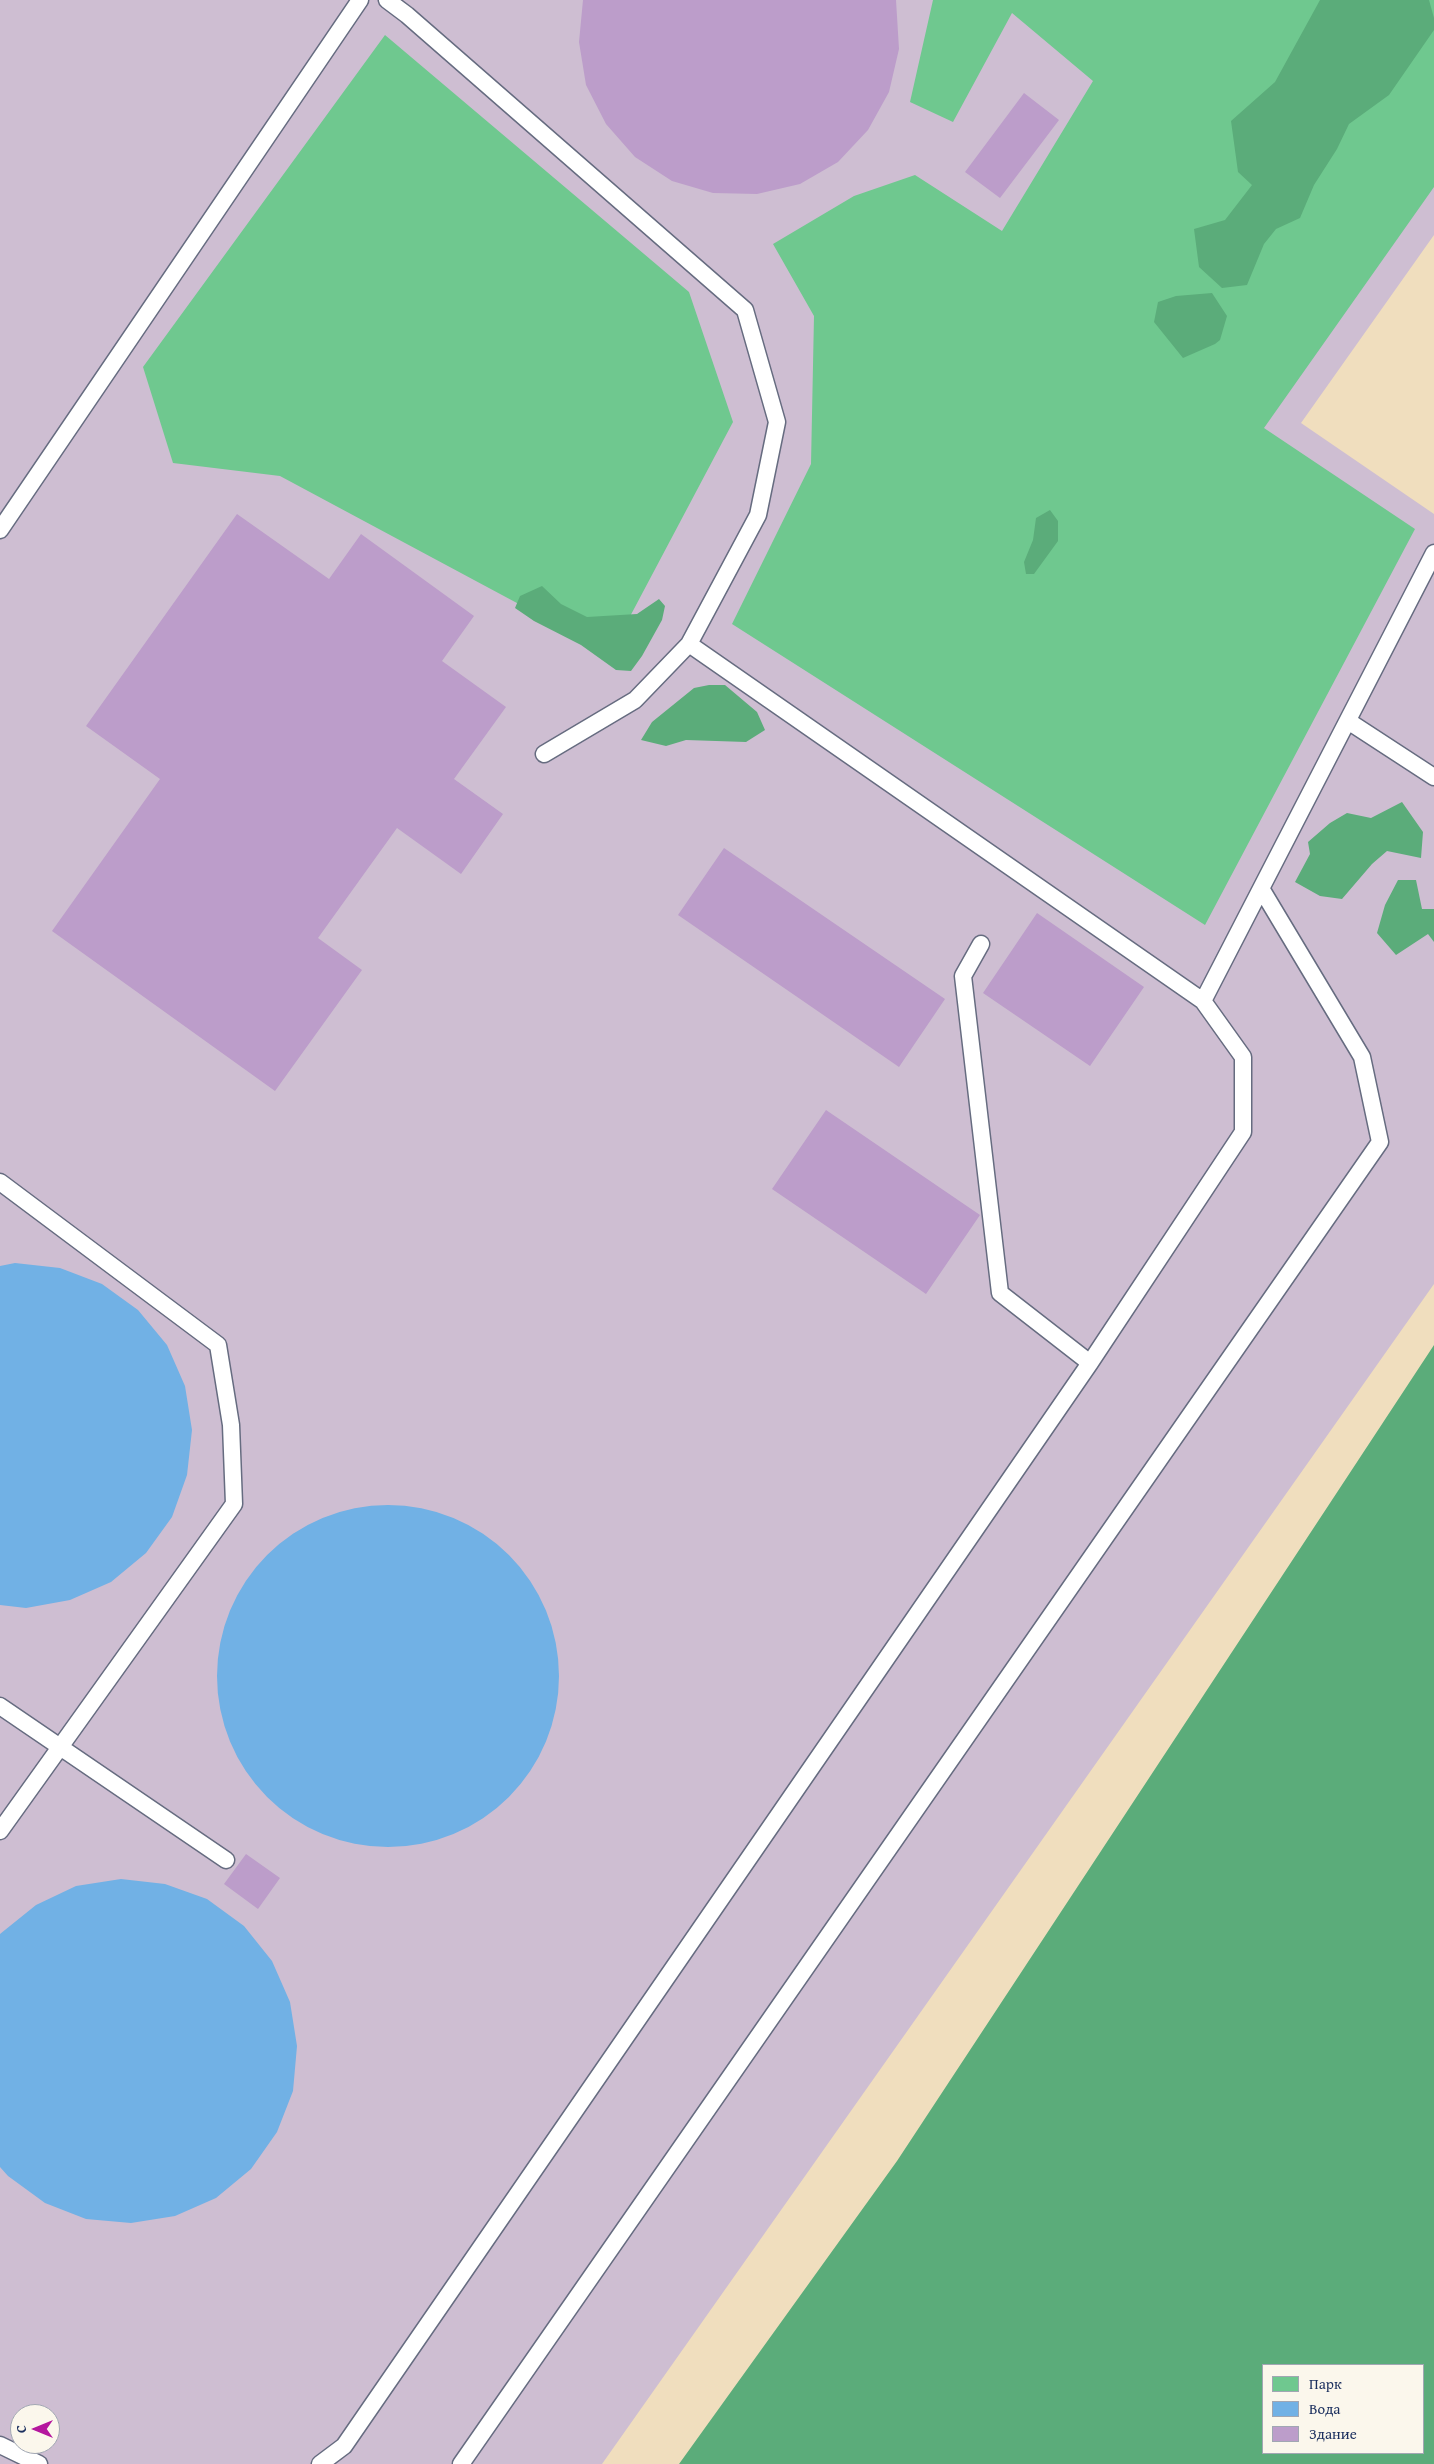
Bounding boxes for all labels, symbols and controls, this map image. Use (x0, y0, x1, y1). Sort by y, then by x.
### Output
legend (1262, 2364, 1424, 2454)
text: Парк (1309, 2373, 1342, 2394)
text: Вода (1309, 2398, 1340, 2419)
north arrow (10, 2404, 60, 2454)
text: Здание (1309, 2423, 1357, 2444)
text: С (11, 2425, 31, 2433)

